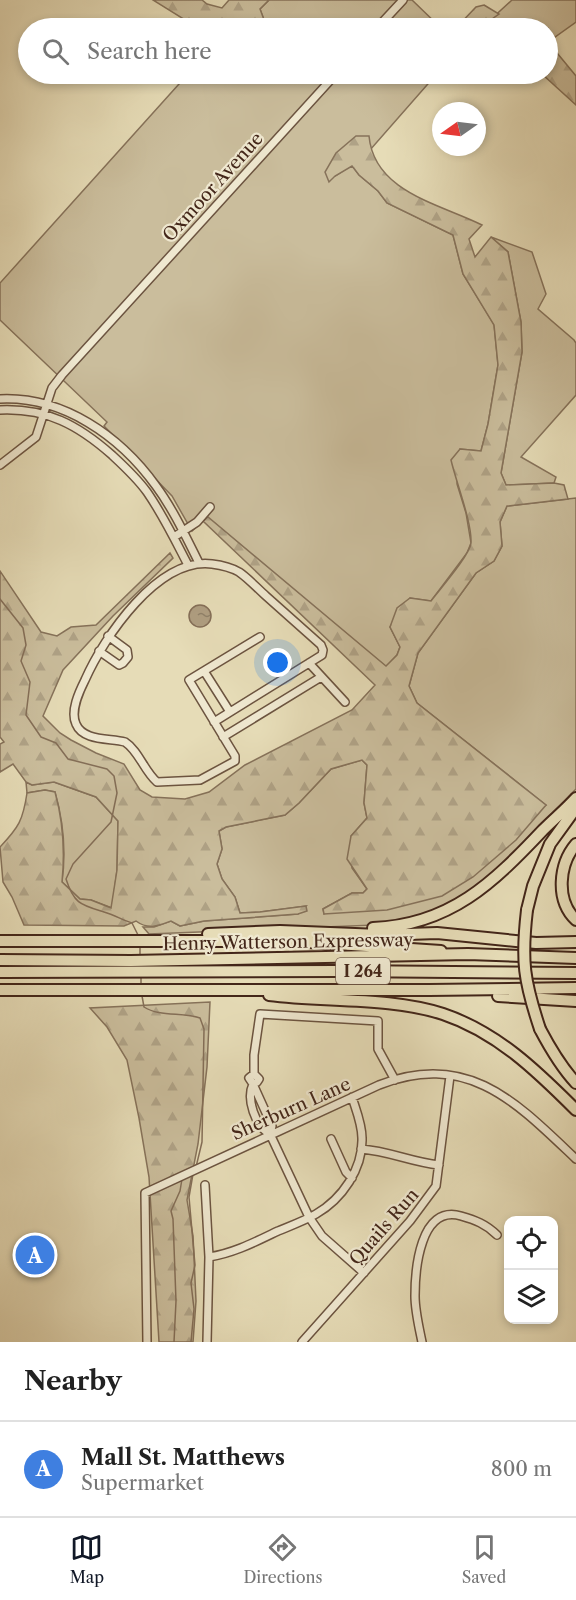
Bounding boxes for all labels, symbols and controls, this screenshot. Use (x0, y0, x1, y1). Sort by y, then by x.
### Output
search box (18, 18, 558, 84)
icon: search (39, 35, 72, 68)
text: Search here (87, 38, 212, 65)
north arrow (432, 102, 486, 156)
street label: Oxmoor Avenue (158, 128, 268, 246)
your location (263, 648, 292, 677)
street label: Henry Watterson Expressway (162, 929, 415, 955)
road number: I 264 (336, 958, 390, 984)
street label: Sherburn Lane (228, 1073, 354, 1145)
street label: Quails Run (345, 1184, 423, 1270)
map controls (504, 1216, 558, 1324)
button: locate (504, 1216, 558, 1270)
pin: A (15, 1232, 54, 1278)
button: layers (504, 1270, 558, 1324)
text: Nearby (24, 1365, 122, 1397)
text: Mall St. Matthews (81, 1444, 285, 1471)
text: A (36, 1457, 51, 1481)
text: 800 m (491, 1457, 552, 1481)
text: Supermarket (81, 1471, 204, 1495)
tab: Map (70, 1531, 104, 1587)
tab: Directions (243, 1531, 322, 1587)
tab: Saved (462, 1531, 506, 1587)

